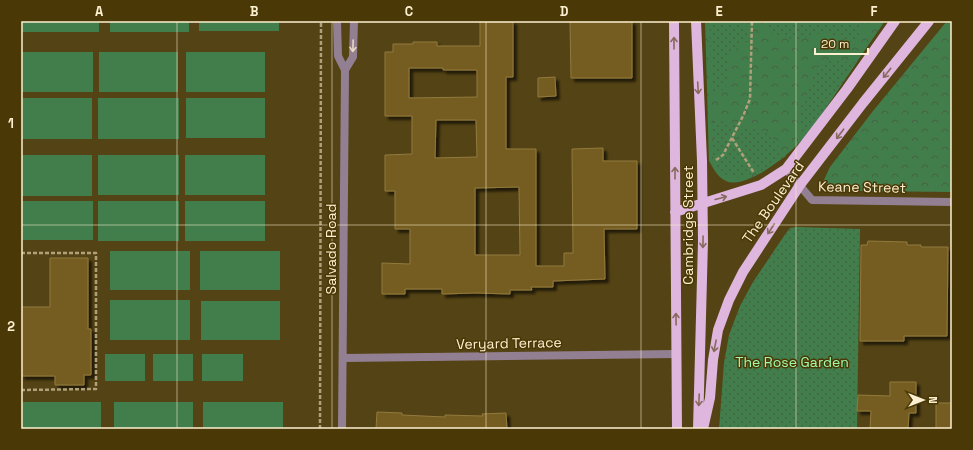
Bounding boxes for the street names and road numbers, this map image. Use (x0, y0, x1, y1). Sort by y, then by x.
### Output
street label: The Boulevard (738, 158, 808, 246)
street label: Cambridge Street (679, 165, 697, 285)
street label: Keane Street (818, 177, 906, 197)
street label: Salvado Road (322, 204, 340, 294)
street label: Veryard Terrace (456, 333, 562, 353)

